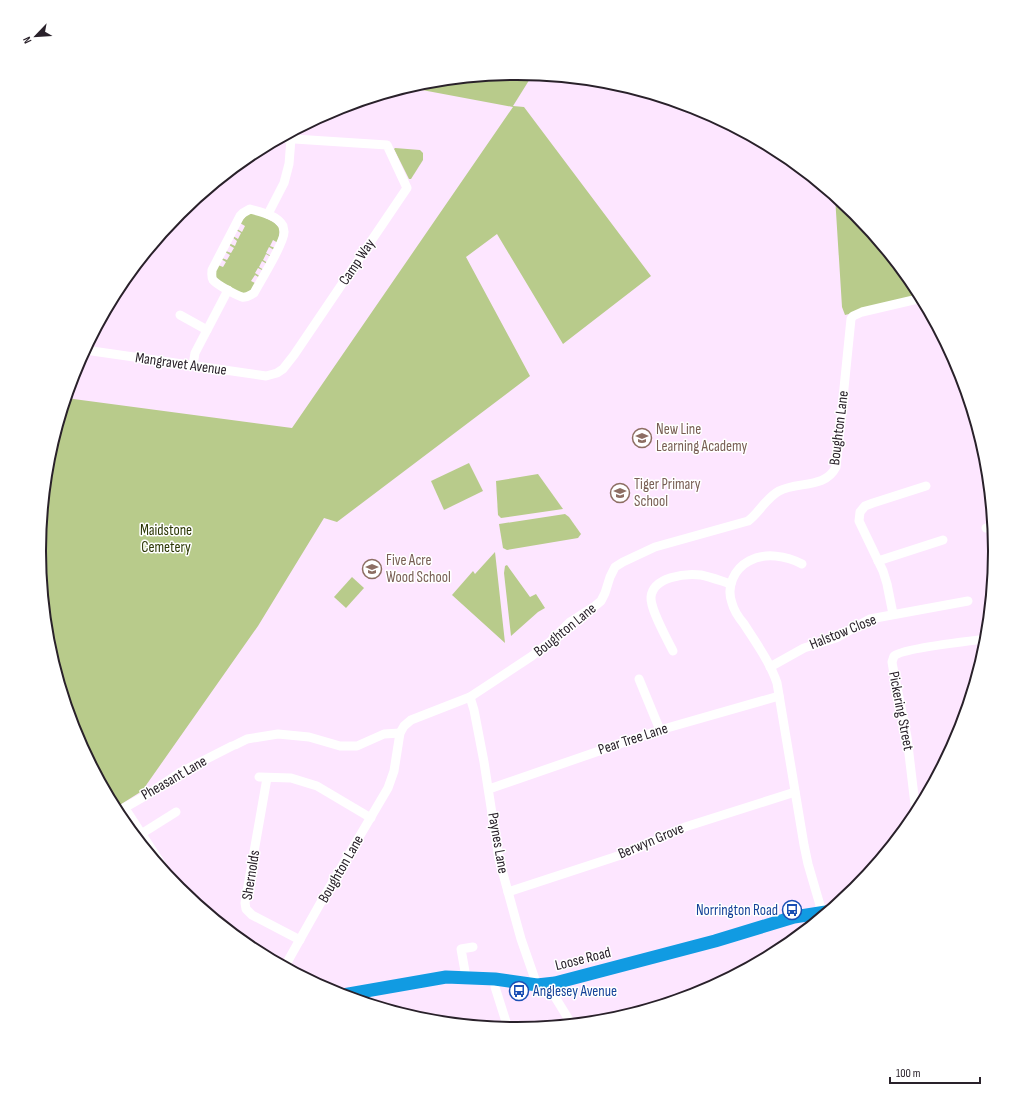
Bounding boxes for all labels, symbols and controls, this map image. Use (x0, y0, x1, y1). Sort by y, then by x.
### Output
north arrow (16, 16, 56, 56)
text: N (20, 34, 35, 45)
street label: Camp Way (335, 235, 379, 289)
street label: Mangravet Avenue (134, 348, 228, 380)
street label: Boughton Lane (825, 390, 853, 466)
place label: New Line Learning Academy (656, 420, 748, 456)
school or university icon: New Line Learning Academy (631, 427, 653, 449)
place label: Tiger Primary School (634, 475, 701, 511)
school or university icon: Tiger Primary School (609, 482, 631, 504)
park label: Maidstone Cemetery (140, 521, 192, 557)
place label: Five Acre Wood School (386, 551, 451, 587)
school or university icon: Five Acre Wood School (361, 558, 383, 580)
street label: Boughton Lane (530, 599, 600, 661)
street label: Halstow Close (807, 610, 879, 654)
street label: Pickering Street (884, 670, 918, 753)
street label: Pear Tree Lane (596, 719, 670, 759)
street label: Pheasant Lane (138, 752, 210, 804)
street label: Paynes Lane (483, 811, 513, 875)
street label: Berwyn Grove (615, 819, 687, 863)
street label: Boughton Lane (314, 832, 368, 906)
street label: Shernolds (238, 849, 264, 901)
bus stop icon: Norrington Road (781, 899, 803, 921)
place label: Norrington Road (696, 901, 778, 920)
street label: Loose Road (553, 943, 613, 975)
bus stop icon: Anglesey Avenue (508, 980, 530, 1002)
place label: Anglesey Avenue (532, 982, 617, 1001)
scale bar (890, 1059, 980, 1085)
text: 100 m (896, 1066, 921, 1081)

